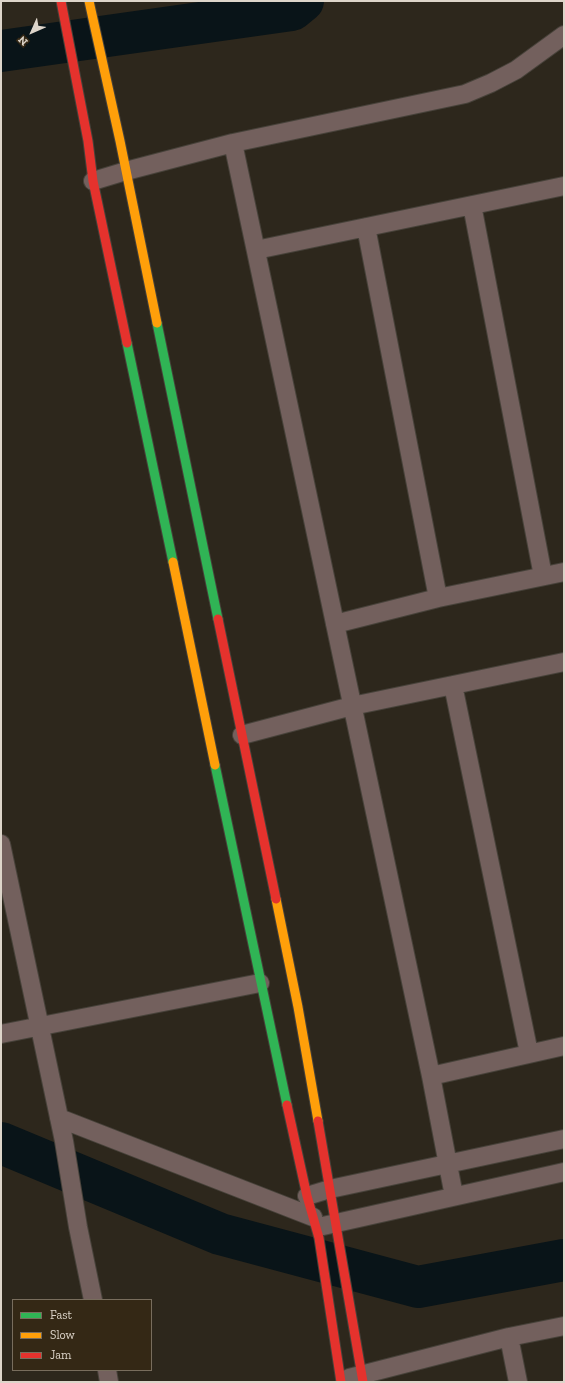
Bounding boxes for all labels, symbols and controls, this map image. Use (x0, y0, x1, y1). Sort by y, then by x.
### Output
north arrow (12, 12, 52, 52)
text: N (16, 33, 31, 48)
legend (12, 1299, 152, 1371)
text: Fast (50, 1308, 72, 1322)
text: Slow (50, 1328, 75, 1342)
text: Jam (50, 1348, 71, 1362)

